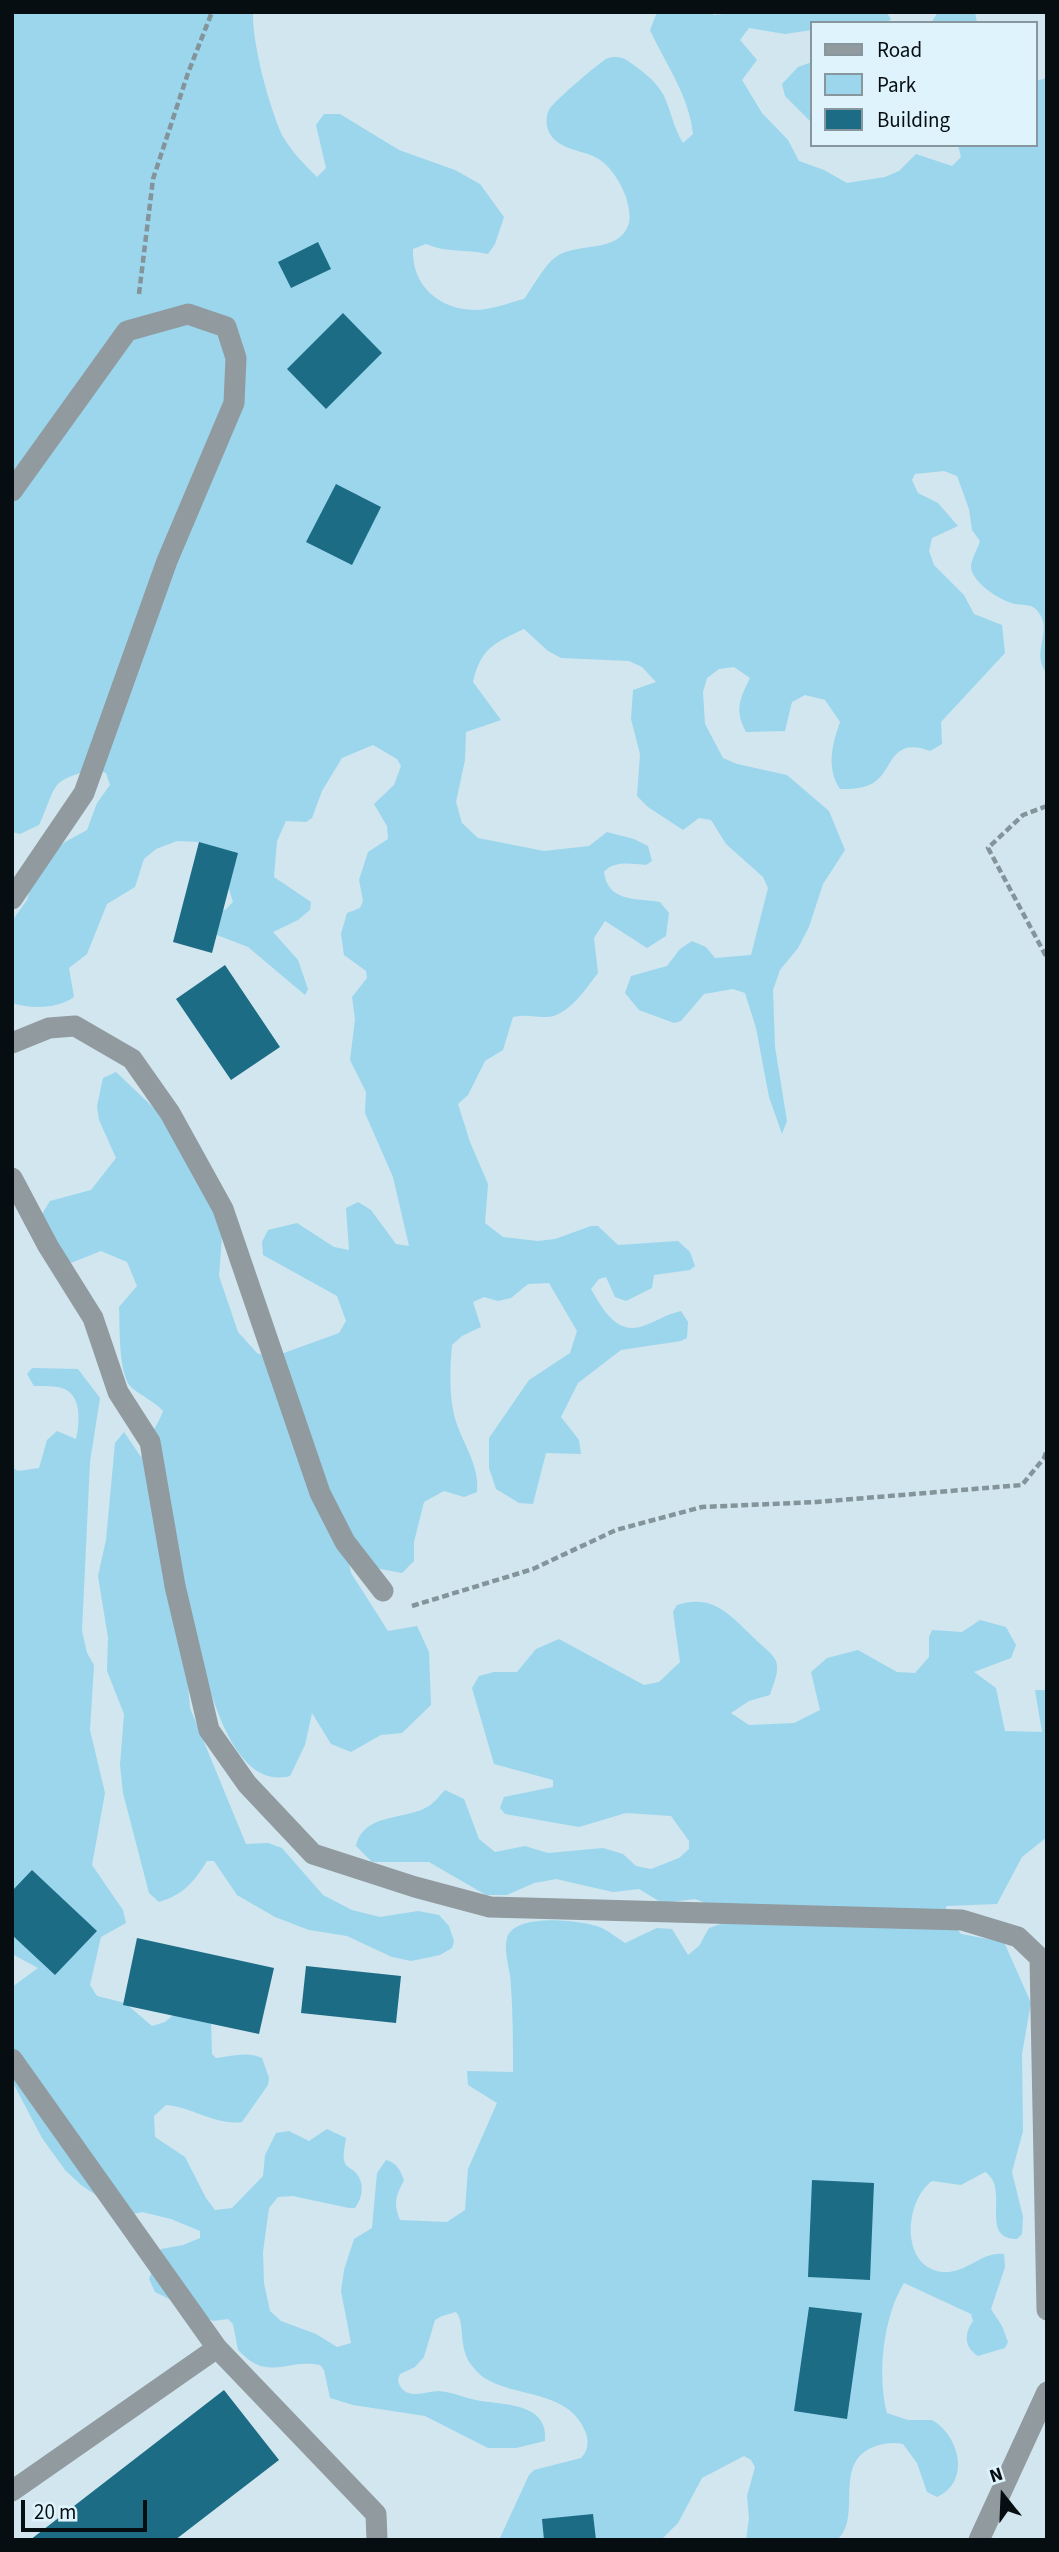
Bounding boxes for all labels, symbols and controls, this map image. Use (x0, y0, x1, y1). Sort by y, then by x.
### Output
legend (810, 21, 1038, 147)
text: Road (877, 35, 922, 65)
text: Park (877, 70, 916, 100)
text: Building (877, 105, 950, 135)
north arrow (968, 2461, 1038, 2531)
text: N (986, 2461, 1007, 2490)
scale bar (24, 2486, 150, 2530)
text: 20 m (34, 2497, 76, 2527)

